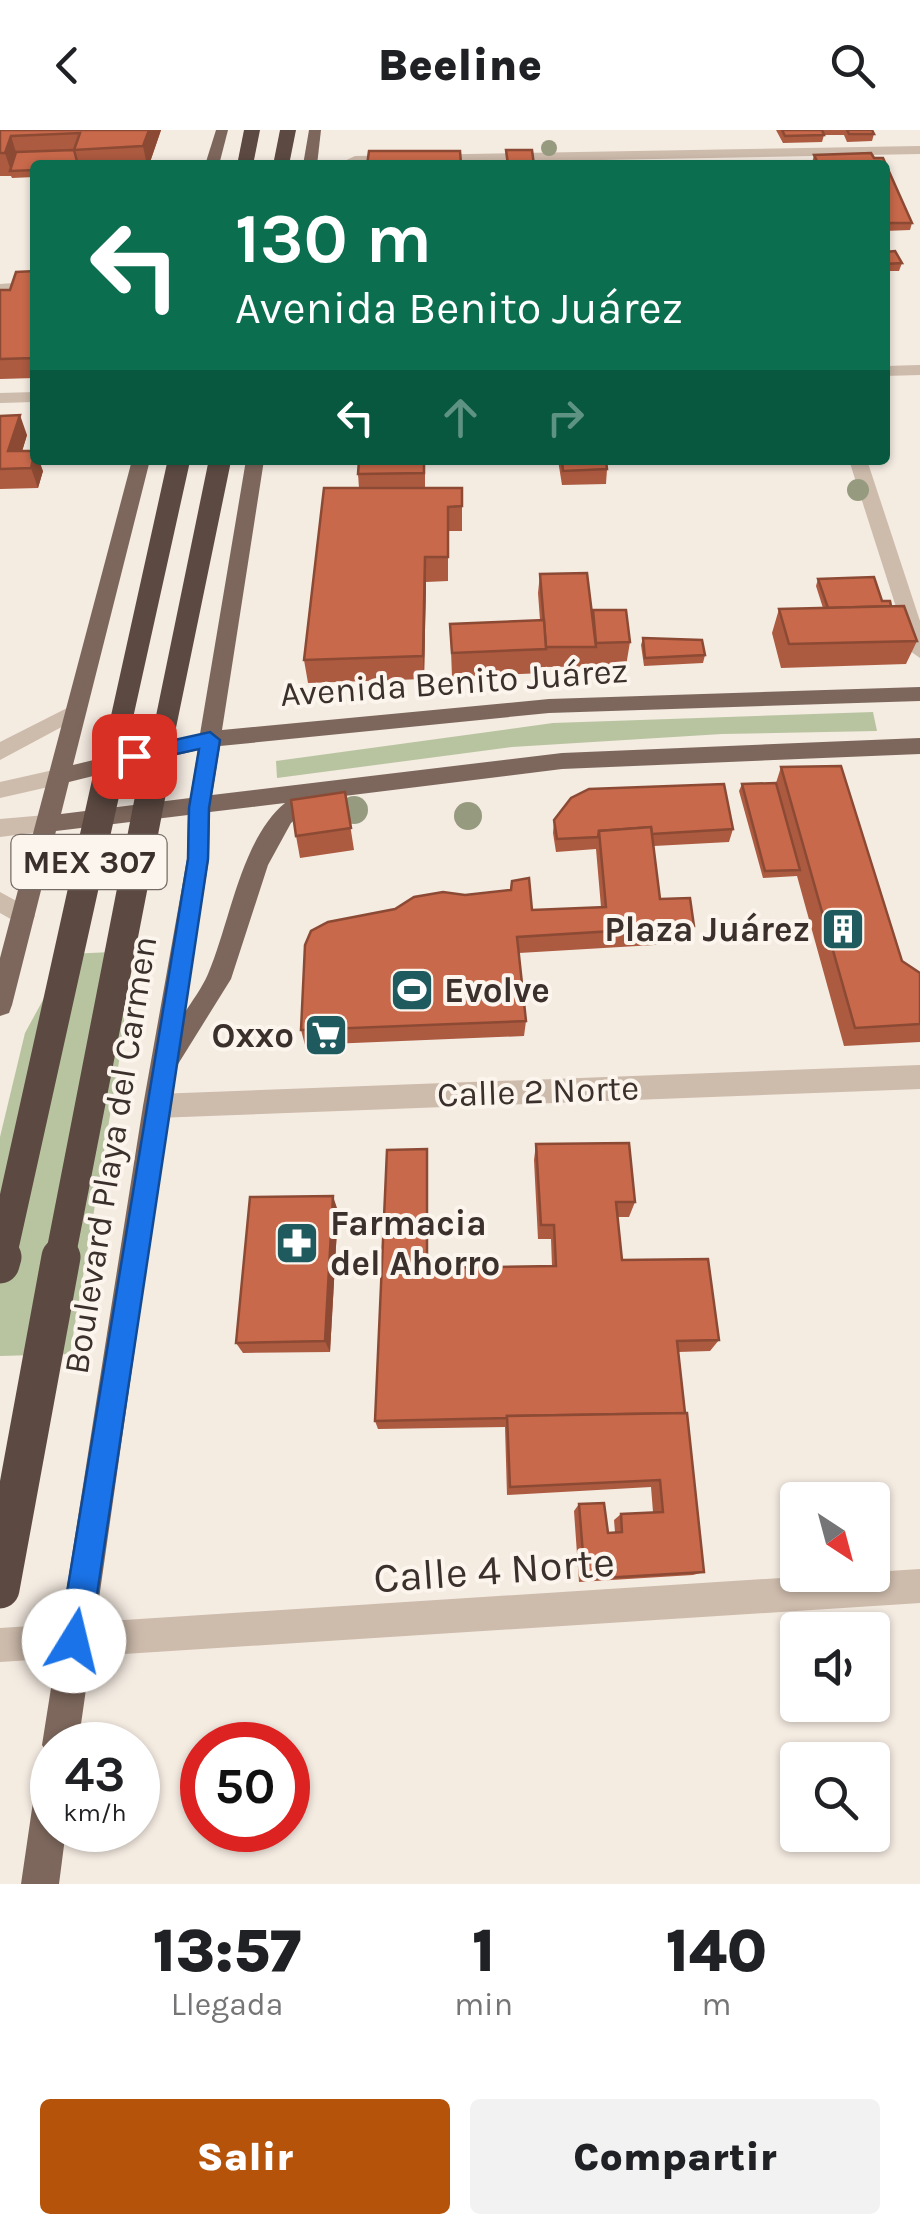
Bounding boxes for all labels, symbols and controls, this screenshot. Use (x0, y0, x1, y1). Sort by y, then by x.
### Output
icon: back (40, 38, 95, 93)
icon: search (825, 38, 880, 93)
text: Beeline (378, 39, 542, 91)
text: 130 m (235, 198, 432, 280)
icon: left (70, 200, 200, 330)
text: Avenida Benito Juárez (235, 282, 683, 334)
icon: left (328, 390, 383, 445)
icon: ahead (433, 390, 488, 445)
icon: right (538, 390, 593, 445)
street label: Avenida Benito Juárez (279, 650, 629, 715)
pin (92, 714, 177, 799)
icon: arrive (107, 729, 162, 784)
road number: MEX 307 (12, 835, 166, 889)
building icon: Plaza Juárez (820, 906, 866, 952)
place label: Plaza Juárez (604, 909, 810, 950)
street label: Boulevard Playa del Carmen (56, 933, 165, 1377)
sports icon: Evolve (389, 967, 435, 1013)
place label: Evolve (444, 970, 550, 1011)
supermarket icon: Oxxo (303, 1012, 349, 1058)
place label: Oxxo (212, 1015, 294, 1056)
street label: Calle 2 Norte (436, 1067, 640, 1116)
place label: Farmacia del Ahorro (330, 1203, 500, 1284)
pharmacy icon: Farmacia del Ahorro (274, 1220, 320, 1266)
north arrow (780, 1482, 890, 1592)
map controls (780, 1482, 890, 1852)
street label: Calle 4 Norte (372, 1537, 616, 1603)
position arrow (22, 1589, 126, 1693)
button: sound (780, 1612, 890, 1722)
speed limit sign: 50 (180, 1722, 310, 1852)
button: search (780, 1742, 890, 1852)
text: 43 (65, 1745, 125, 1804)
text: km/h (63, 1798, 127, 1827)
text: 13:57 (153, 1916, 301, 1986)
text: 1 (472, 1916, 495, 1986)
text: 140 (666, 1916, 767, 1986)
text: Llegada (171, 1986, 283, 2023)
text: min (454, 1986, 513, 2023)
text: m (701, 1986, 731, 2023)
button: Salir (40, 2099, 450, 2214)
button: Compartir (470, 2099, 880, 2214)

